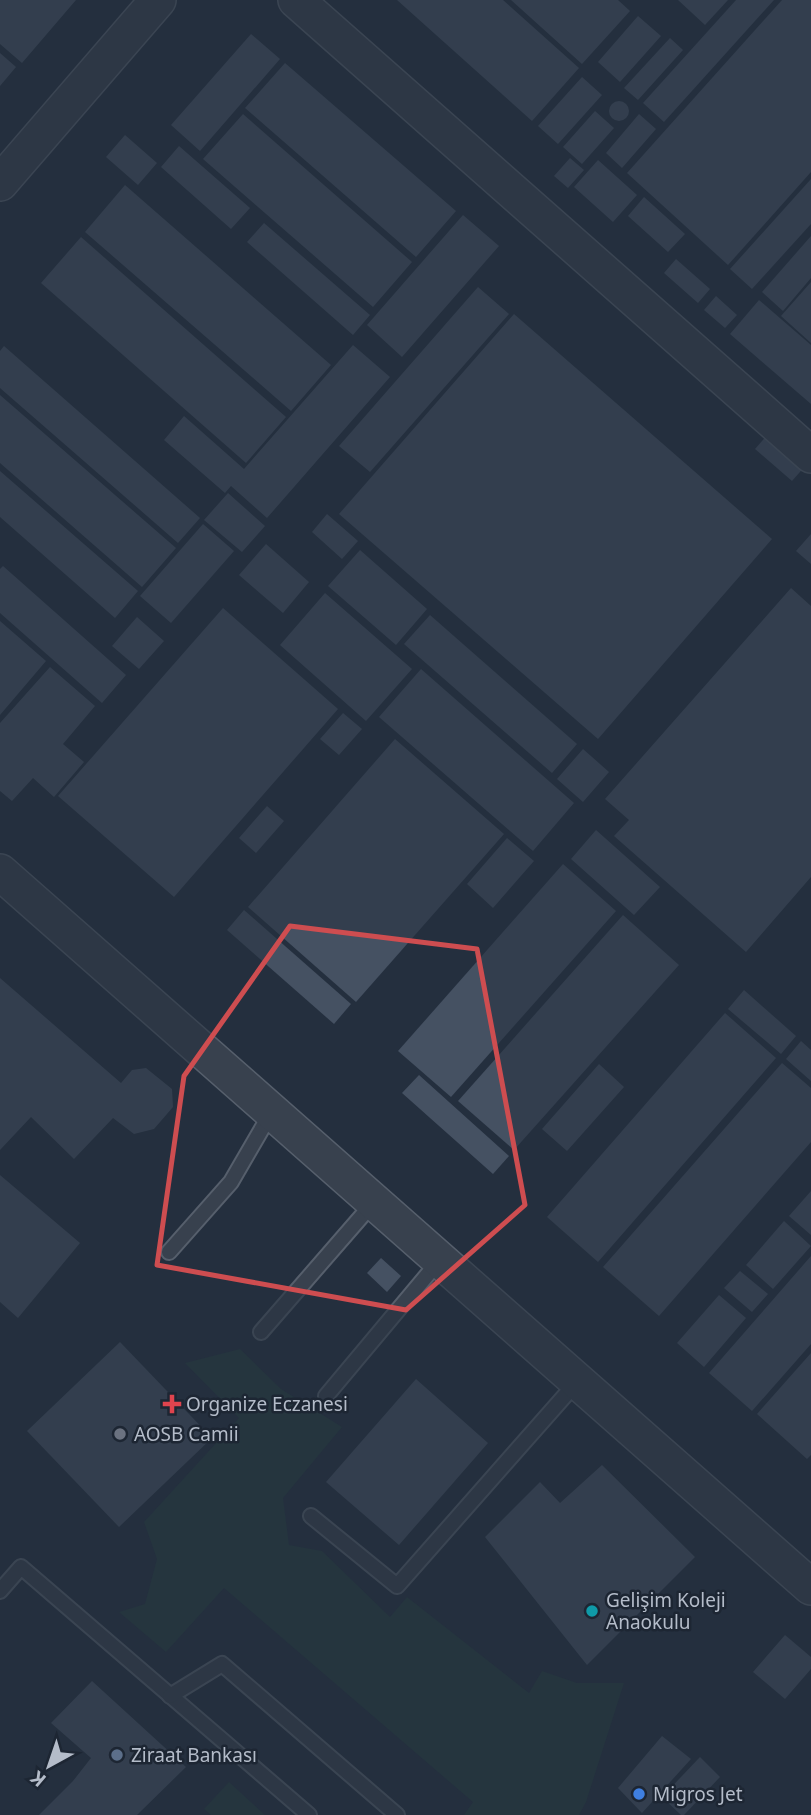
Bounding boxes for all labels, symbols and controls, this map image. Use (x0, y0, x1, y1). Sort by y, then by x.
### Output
place label: Organize Eczanesi (186, 1391, 348, 1417)
marker: Organize Eczanesi (164, 1396, 180, 1412)
place label: AOSB Camii (134, 1421, 239, 1447)
marker: AOSB Camii (112, 1426, 128, 1442)
place label: Gelişim Koleji Anaokulu (606, 1587, 726, 1635)
marker: Gelişim Koleji Anaokulu (584, 1603, 600, 1619)
north arrow (14, 1731, 84, 1801)
place label: Ziraat Bankası (131, 1742, 257, 1768)
marker: Ziraat Bankası (109, 1747, 125, 1763)
text: K (25, 1765, 51, 1793)
place label: Migros Jet (653, 1781, 743, 1807)
marker: Migros Jet (631, 1786, 647, 1802)

